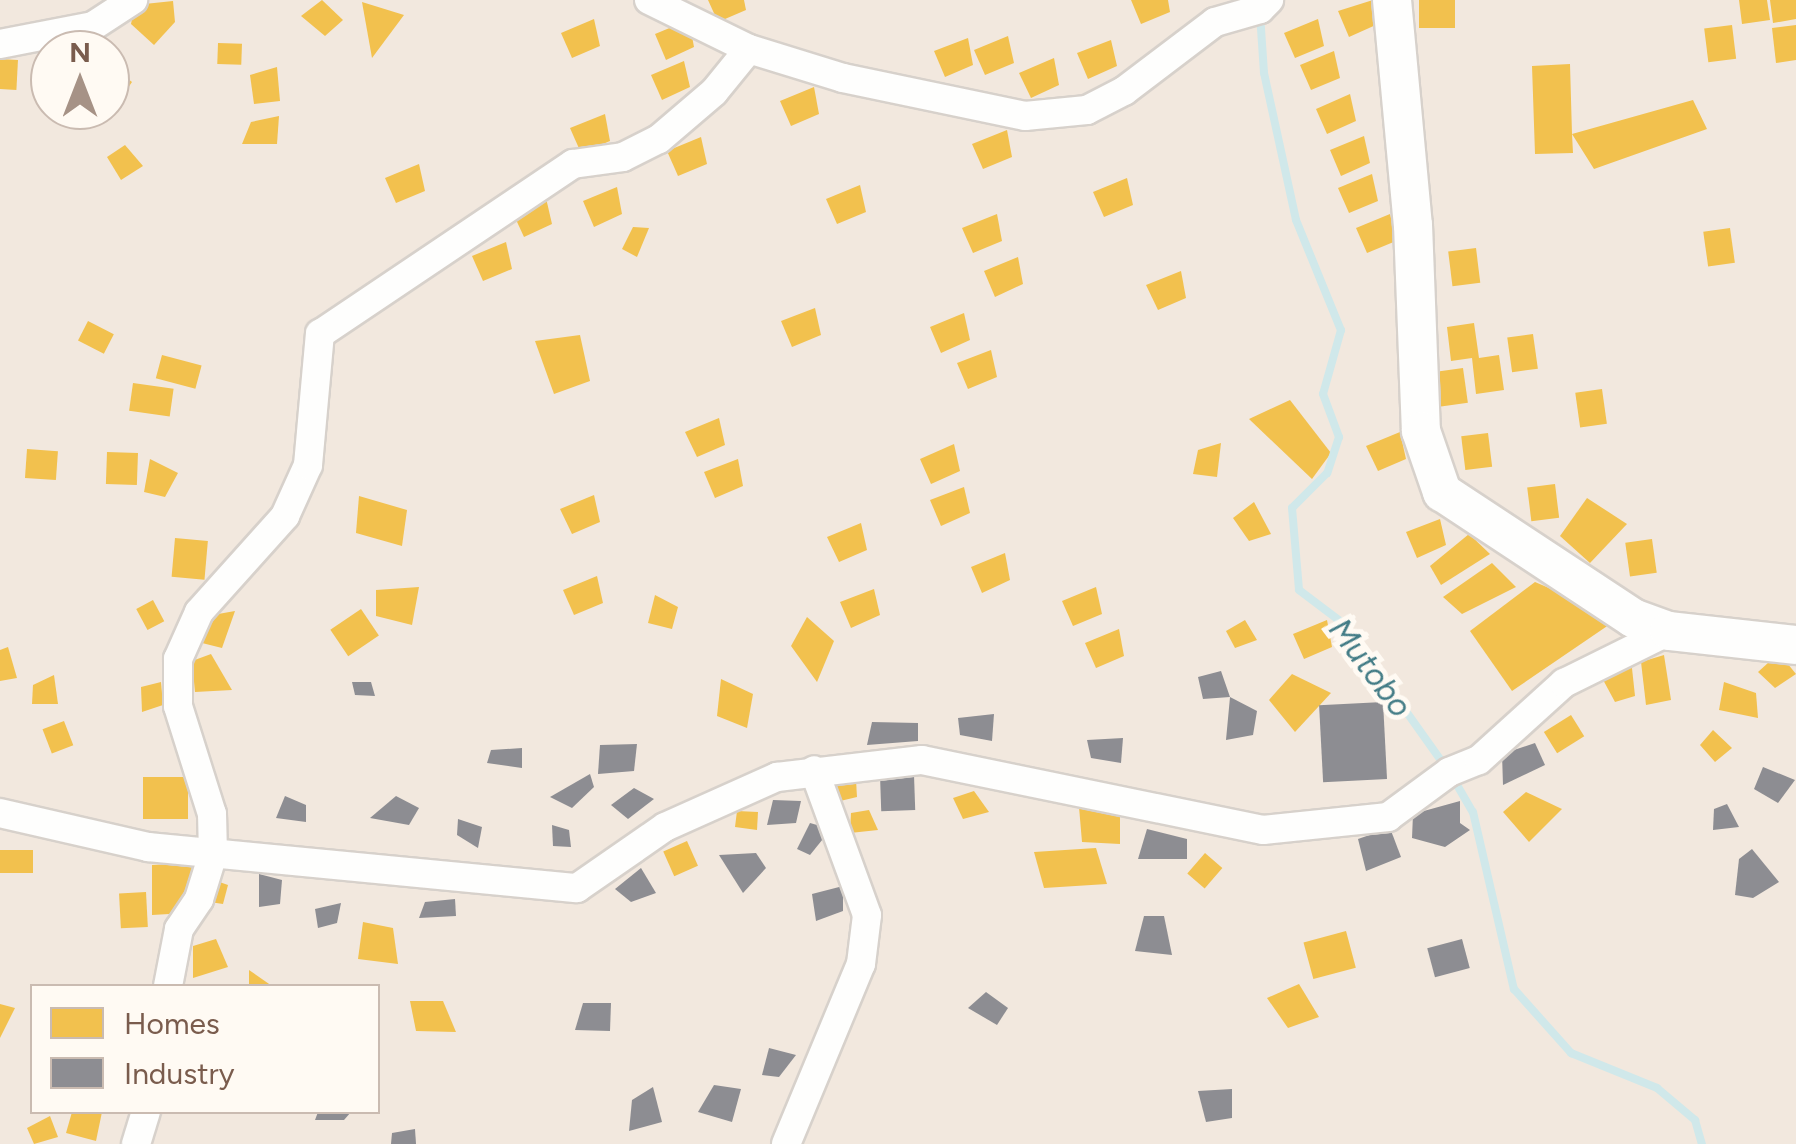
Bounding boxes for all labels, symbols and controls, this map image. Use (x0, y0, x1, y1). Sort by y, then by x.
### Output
north arrow (30, 30, 130, 130)
text: N (69, 35, 91, 69)
water label: Mutobo (1321, 611, 1419, 725)
legend (30, 984, 380, 1114)
text: Homes (124, 1005, 220, 1042)
text: Industry (124, 1055, 234, 1092)

